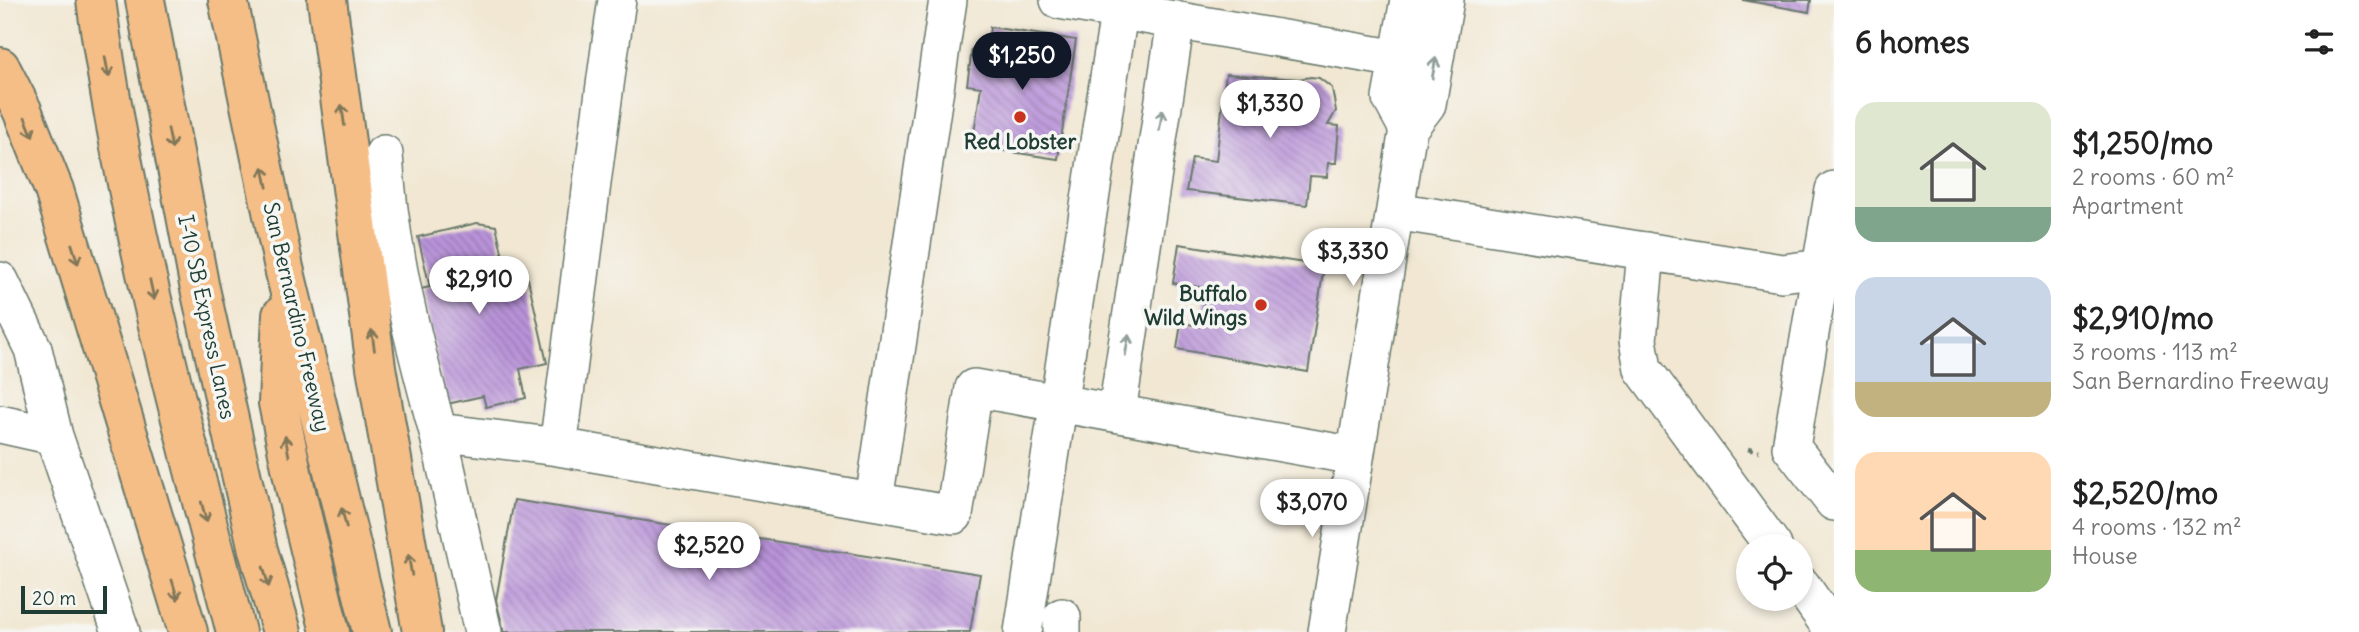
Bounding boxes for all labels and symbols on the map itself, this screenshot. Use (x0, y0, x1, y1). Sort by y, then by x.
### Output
pin: $1,250 (965, 32, 1079, 92)
one-way arrow (101, 55, 115, 78)
one-way arrow (1427, 57, 1441, 80)
pin: $1,330 (1213, 80, 1327, 140)
one-way arrow (336, 104, 349, 127)
marker: Red Lobster (1012, 109, 1028, 125)
one-way arrow (1155, 109, 1168, 132)
one-way arrow (23, 116, 36, 138)
one-way arrow (164, 128, 178, 150)
place label: Red Lobster (964, 128, 1077, 155)
one-way arrow (257, 166, 271, 189)
street label: San Bernardino Freeway (257, 200, 337, 434)
street label: I-10 SB Express Lanes (172, 212, 242, 422)
pin: $3,330 (1296, 229, 1410, 288)
one-way arrow (70, 243, 82, 265)
pin: $2,910 (422, 256, 536, 316)
one-way arrow (145, 278, 159, 301)
place label: Buffalo Wild Wings (1144, 280, 1247, 331)
marker: Buffalo Wild Wings (1253, 297, 1269, 313)
one-way arrow (366, 329, 379, 352)
one-way arrow (1121, 334, 1134, 357)
one-way arrow (279, 435, 293, 458)
pin: $3,070 (1255, 480, 1369, 539)
one-way arrow (198, 500, 211, 523)
one-way arrow (337, 507, 351, 530)
pin: $2,520 (652, 522, 766, 582)
one-way arrow (403, 554, 416, 577)
one-way arrow (260, 566, 273, 588)
one-way arrow (170, 579, 183, 601)
scale bar (21, 583, 107, 615)

